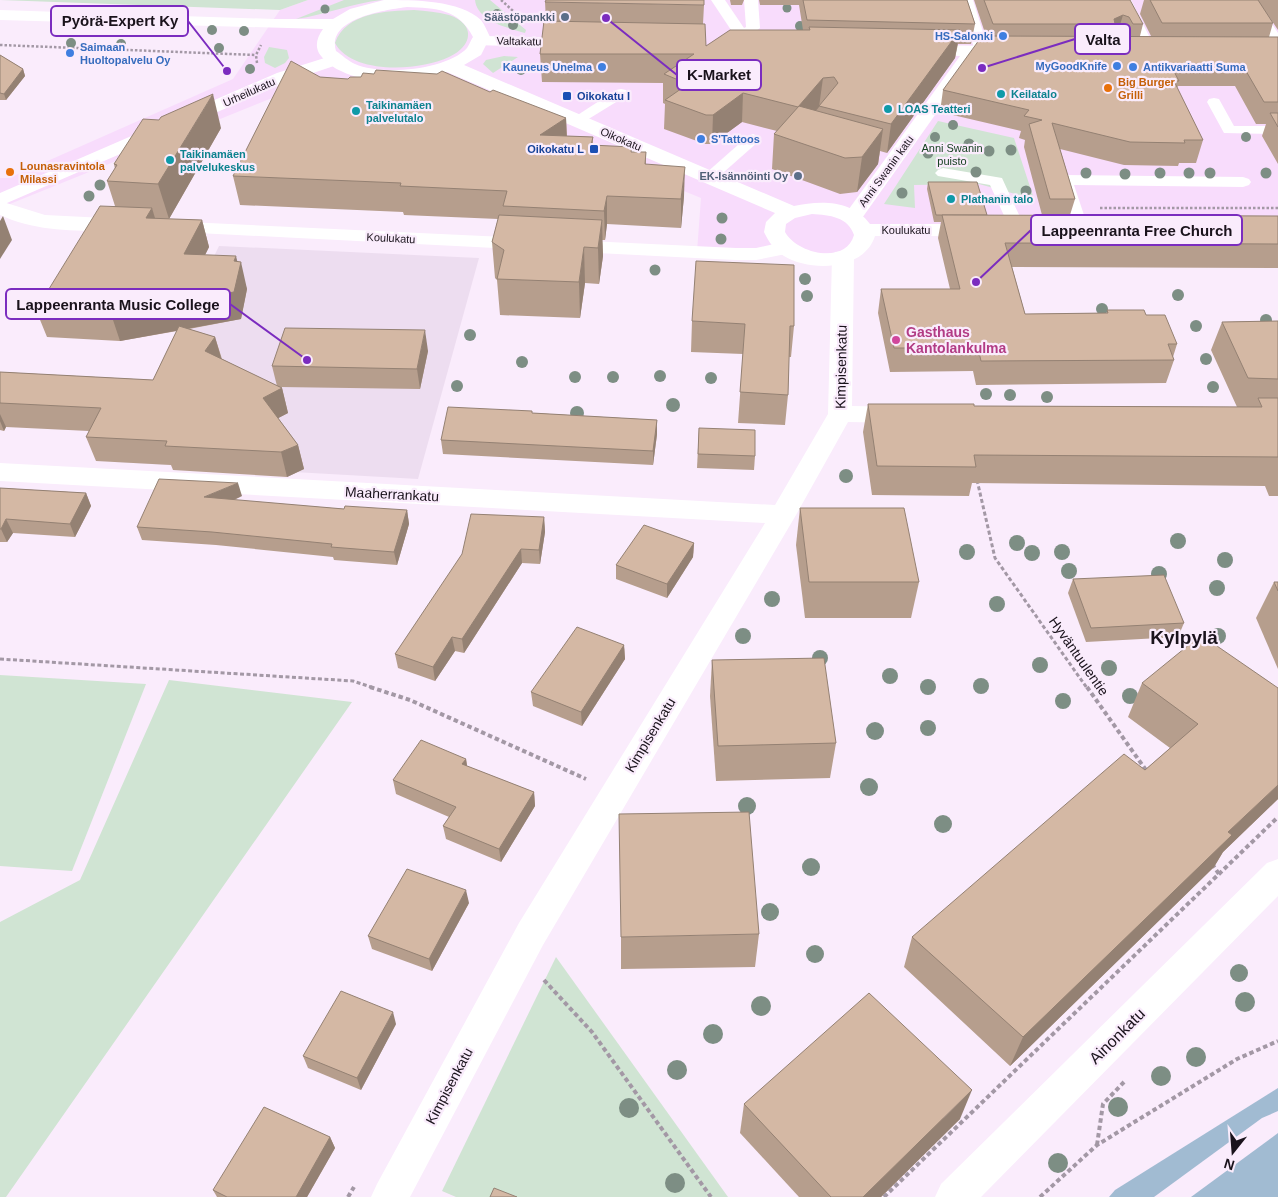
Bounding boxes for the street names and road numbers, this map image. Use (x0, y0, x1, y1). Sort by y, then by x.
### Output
street label: Valtakatu (496, 35, 542, 47)
street label: Urheilukatu (221, 75, 277, 109)
street label: Oikokatu (599, 125, 643, 153)
street label: Anni Swanin katu (856, 133, 916, 209)
street label: Koulukatu (882, 224, 930, 236)
street label: Koulukatu (366, 231, 416, 245)
street label: Kimpisenkatu (832, 325, 850, 409)
street label: Maaherrankatu (345, 484, 439, 504)
street label: Hyväntuulentie (1046, 613, 1112, 699)
street label: Kimpisenkatu (621, 695, 679, 775)
street label: Ainonkatu (1086, 1005, 1148, 1067)
street label: Kimpisenkatu (422, 1045, 476, 1127)

